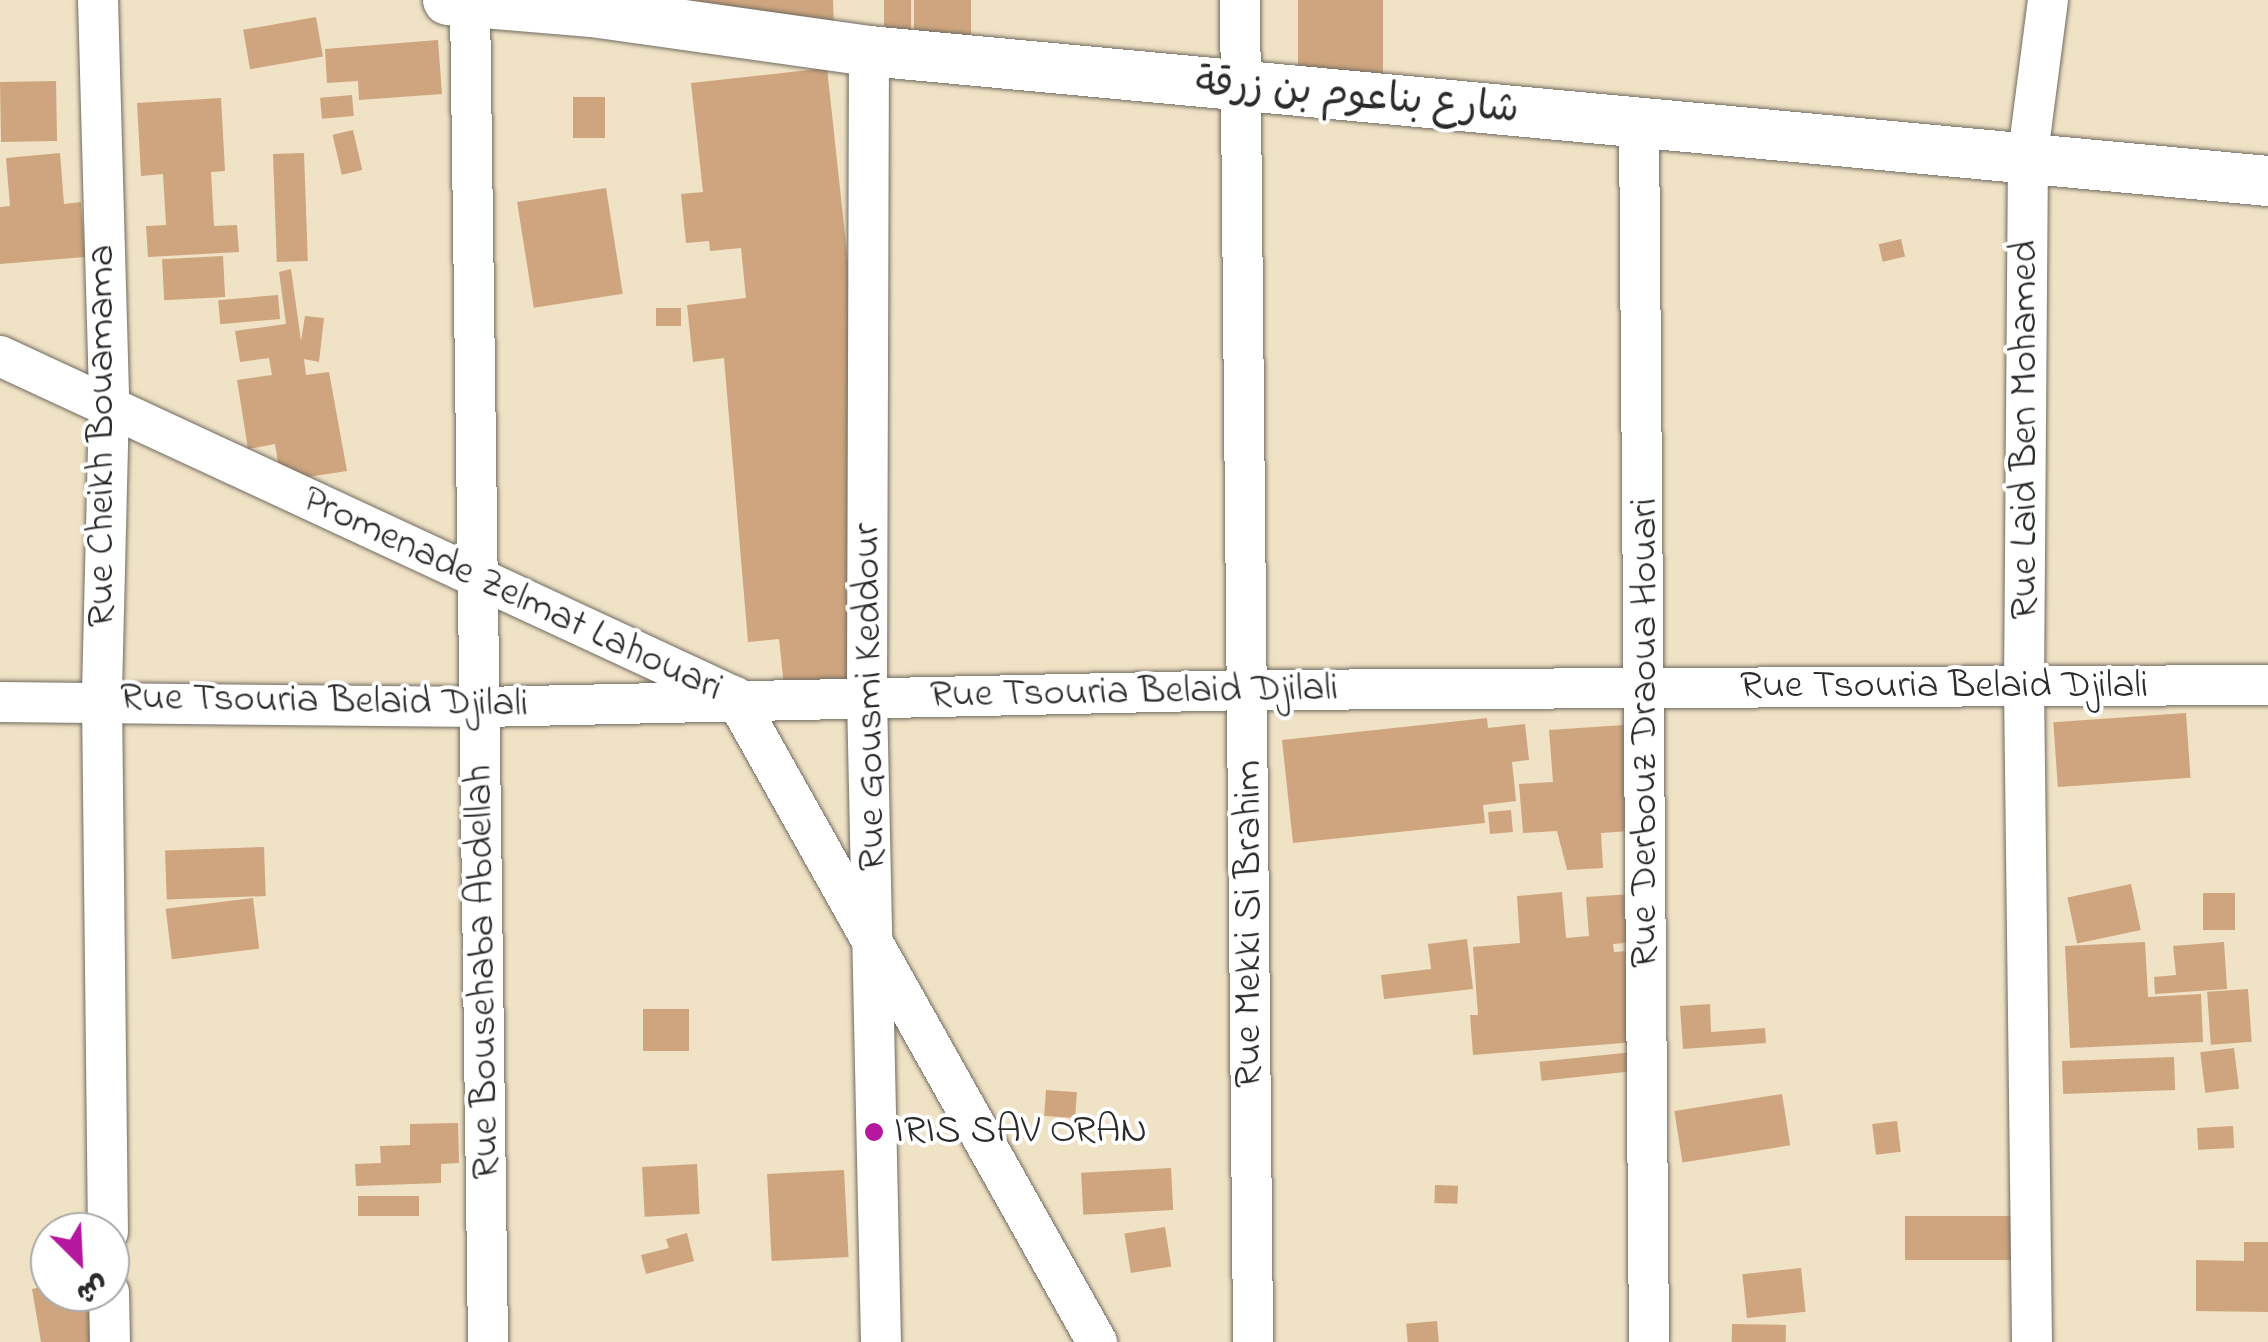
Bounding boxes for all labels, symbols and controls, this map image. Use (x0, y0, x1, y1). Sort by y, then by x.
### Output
street label: شارع بناعوم بن زرقة (1193, 60, 1521, 136)
street label: Rue Laid Ben Mohamed (2002, 240, 2050, 620)
street label: Rue Cheikh Bouamama (79, 245, 127, 627)
street label: Promenade Zelmat Lahouari (294, 476, 730, 714)
street label: Rue Derbouz Draoua Houari (1622, 498, 1670, 968)
street label: Rue Gousmi Keddour (844, 522, 898, 872)
street label: Rue Tsouria Belaid Djilali (1740, 663, 2148, 711)
street label: Rue Tsouria Belaid Djilali (929, 665, 1339, 721)
street label: Rue Tsouria Belaid Djilali (119, 674, 529, 730)
street label: Rue Mekki Si Brahim (1226, 760, 1274, 1088)
street label: Rue Bousehaba Abdellah (456, 764, 512, 1180)
place label: IRIS SAV ORAN (894, 1108, 1147, 1156)
marker: IRIS SAV ORAN (863, 1121, 885, 1143)
north arrow (30, 1212, 130, 1312)
text: ش (69, 1263, 114, 1313)

